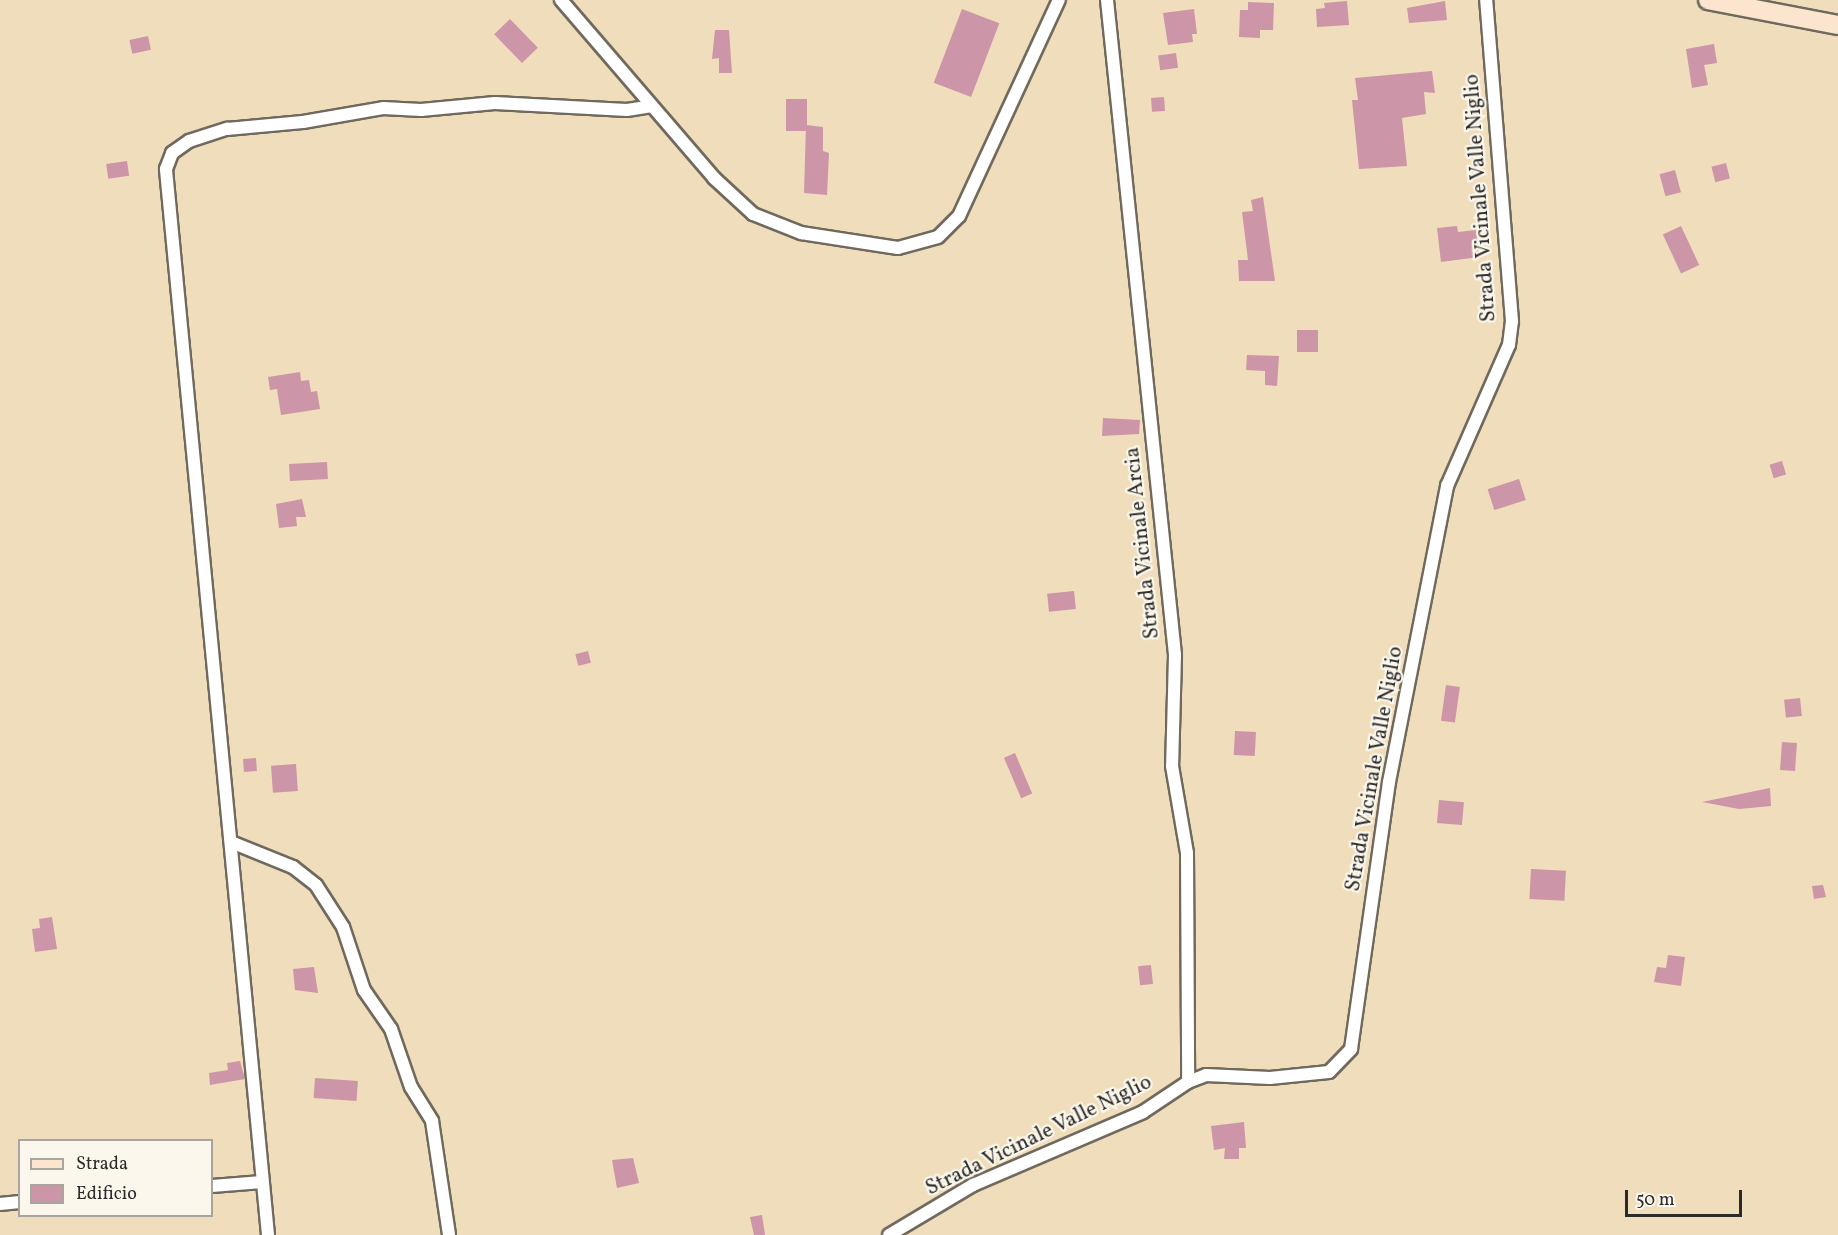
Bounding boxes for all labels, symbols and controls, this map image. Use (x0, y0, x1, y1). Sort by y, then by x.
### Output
street label: Strada Vicinale Valle Niglio (1460, 73, 1502, 323)
street label: Strada Vicinale Arcia (1120, 446, 1166, 640)
street label: Strada Vicinale Valle Niglio (1341, 644, 1409, 894)
street label: Strada Vicinale Valle Niglio (921, 1070, 1157, 1202)
legend (18, 1139, 213, 1217)
text: Strada (76, 1152, 128, 1177)
scale bar (1628, 1178, 1745, 1216)
text: Edificio (76, 1182, 137, 1207)
text: 50 m (1636, 1188, 1675, 1213)

